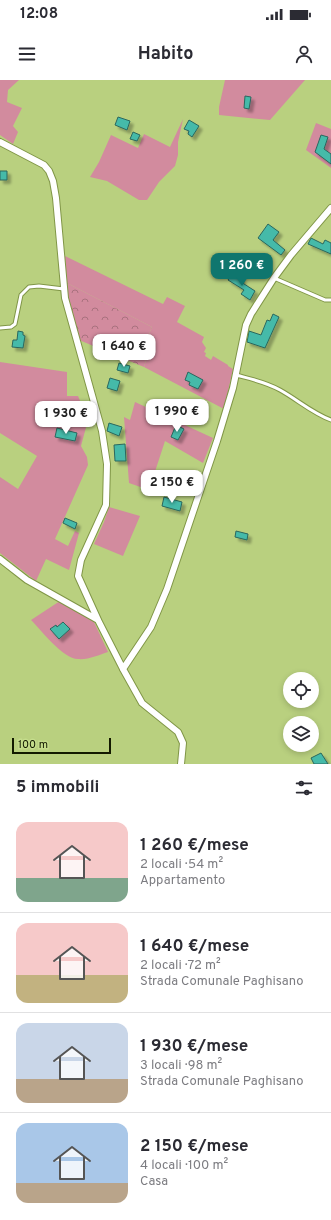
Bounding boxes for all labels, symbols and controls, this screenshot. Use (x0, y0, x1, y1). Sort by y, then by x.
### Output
text: 12:08 (20, 5, 58, 24)
icon: menu (16, 43, 38, 65)
text: Habito (138, 43, 193, 66)
icon: person (293, 43, 315, 65)
pin: 1 260 € (205, 253, 279, 287)
text: 1 260 € (220, 258, 264, 274)
pin: 1 640 € (87, 334, 161, 368)
text: 1 640 € (102, 339, 146, 355)
pin: 1 990 € (140, 399, 214, 433)
pin: 1 930 € (29, 401, 103, 435)
text: 1 990 € (155, 404, 199, 420)
text: 1 930 € (44, 406, 88, 422)
pin: 2 150 € (135, 470, 209, 504)
text: 2 150 € (150, 475, 194, 491)
map controls (283, 672, 319, 752)
button: locate (283, 672, 319, 708)
button: layers (283, 716, 319, 752)
scale bar (12, 736, 111, 755)
text: 100 m (18, 738, 48, 752)
text: 5 immobili (16, 777, 99, 799)
icon: filters (293, 777, 315, 799)
text: 1 260 €/mese (140, 835, 249, 857)
icon: home (48, 838, 96, 886)
text: 2 locali · 54 m² (140, 857, 223, 873)
text: Appartamento (140, 873, 225, 889)
text: 1 640 €/mese (140, 936, 249, 958)
icon: home (48, 939, 96, 987)
text: 2 locali · 72 m² (140, 958, 221, 974)
text: Strada Comunale Paghisano (140, 974, 304, 990)
text: 1 930 €/mese (140, 1036, 248, 1058)
icon: home (48, 1039, 96, 1087)
text: 3 locali · 98 m² (140, 1058, 222, 1074)
text: Strada Comunale Paghisano (140, 1074, 304, 1090)
text: 2 150 €/mese (140, 1136, 249, 1158)
icon: home (48, 1139, 96, 1187)
text: 4 locali · 100 m² (140, 1158, 228, 1174)
text: Casa (140, 1174, 168, 1190)

